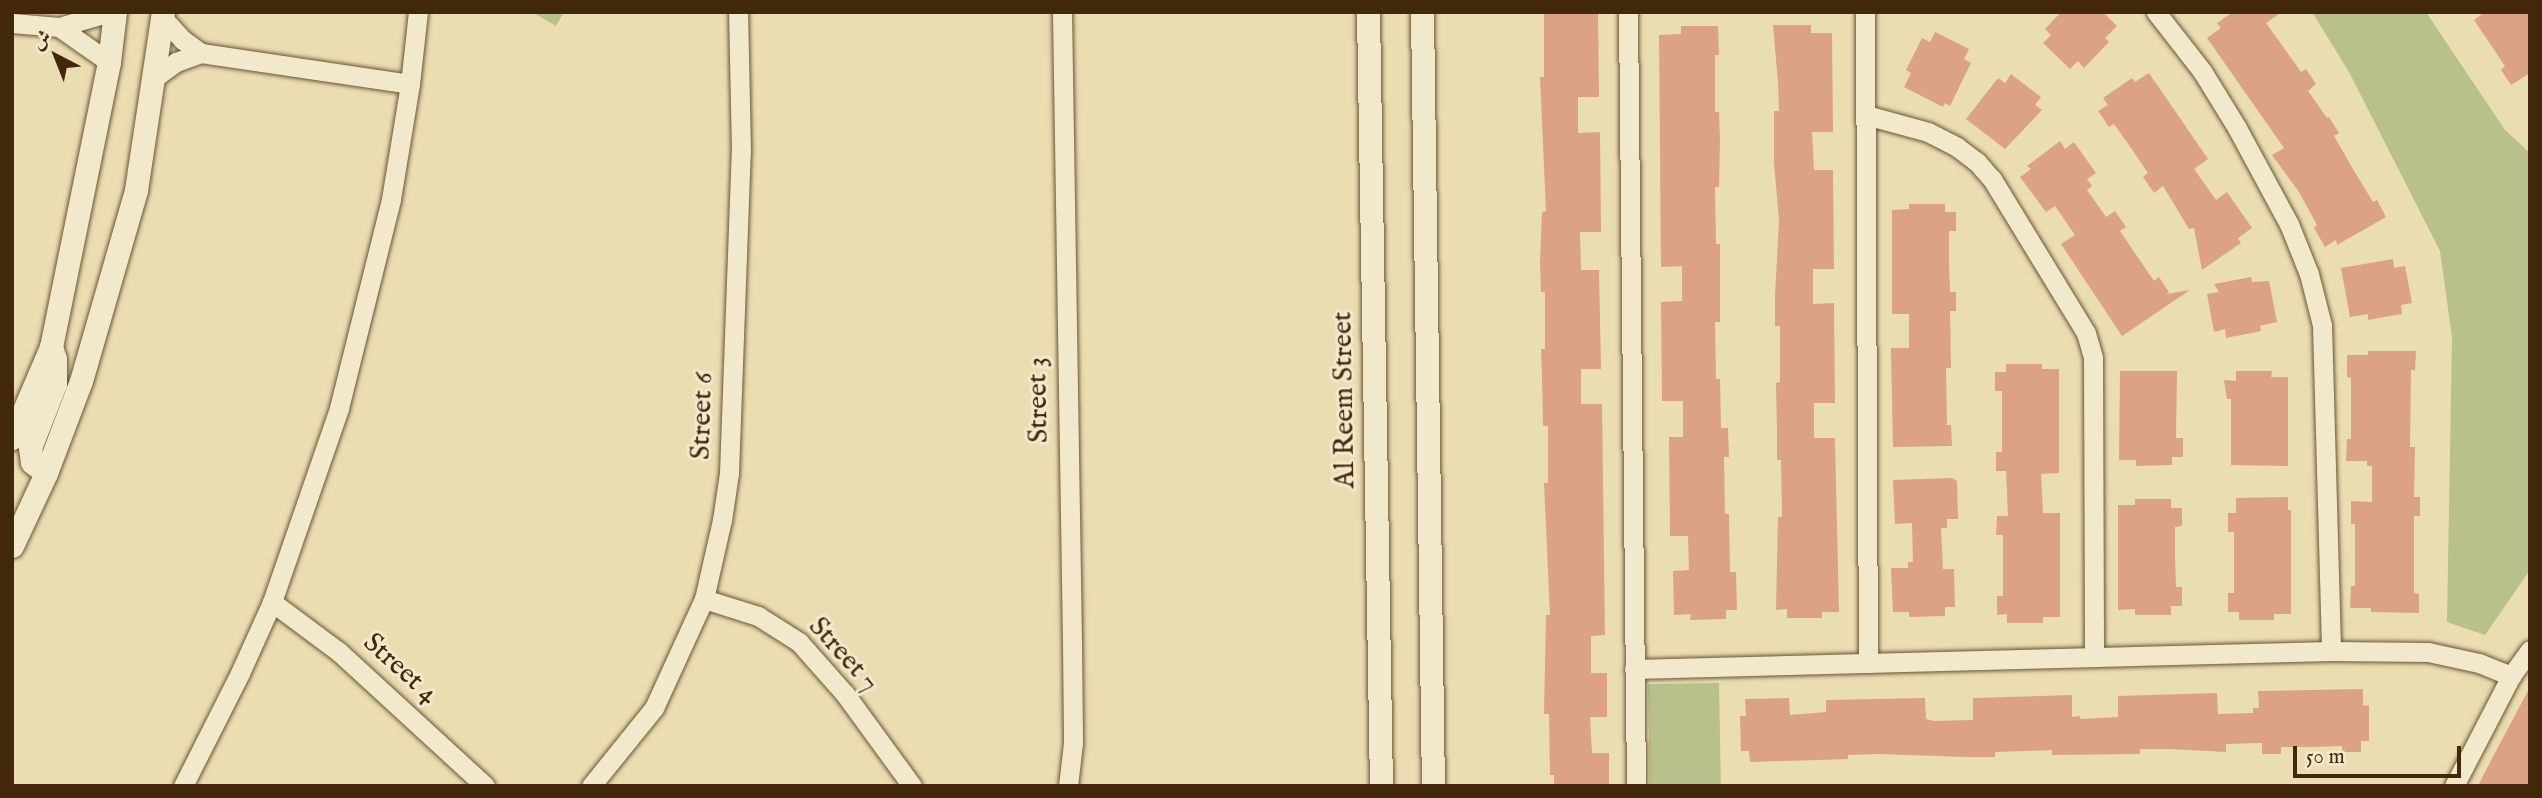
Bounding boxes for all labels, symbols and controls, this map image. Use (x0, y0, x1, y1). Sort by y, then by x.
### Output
north arrow (21, 21, 91, 91)
text: ش (27, 25, 57, 56)
street label: Al Reem Street (1327, 311, 1363, 489)
street label: Street 3 (1021, 357, 1057, 443)
street label: Street 6 (685, 372, 721, 460)
street label: Street 7 (801, 611, 885, 699)
street label: Street 4 (356, 627, 444, 711)
scale bar (2297, 732, 2465, 776)
text: 50 m (2306, 744, 2345, 771)

